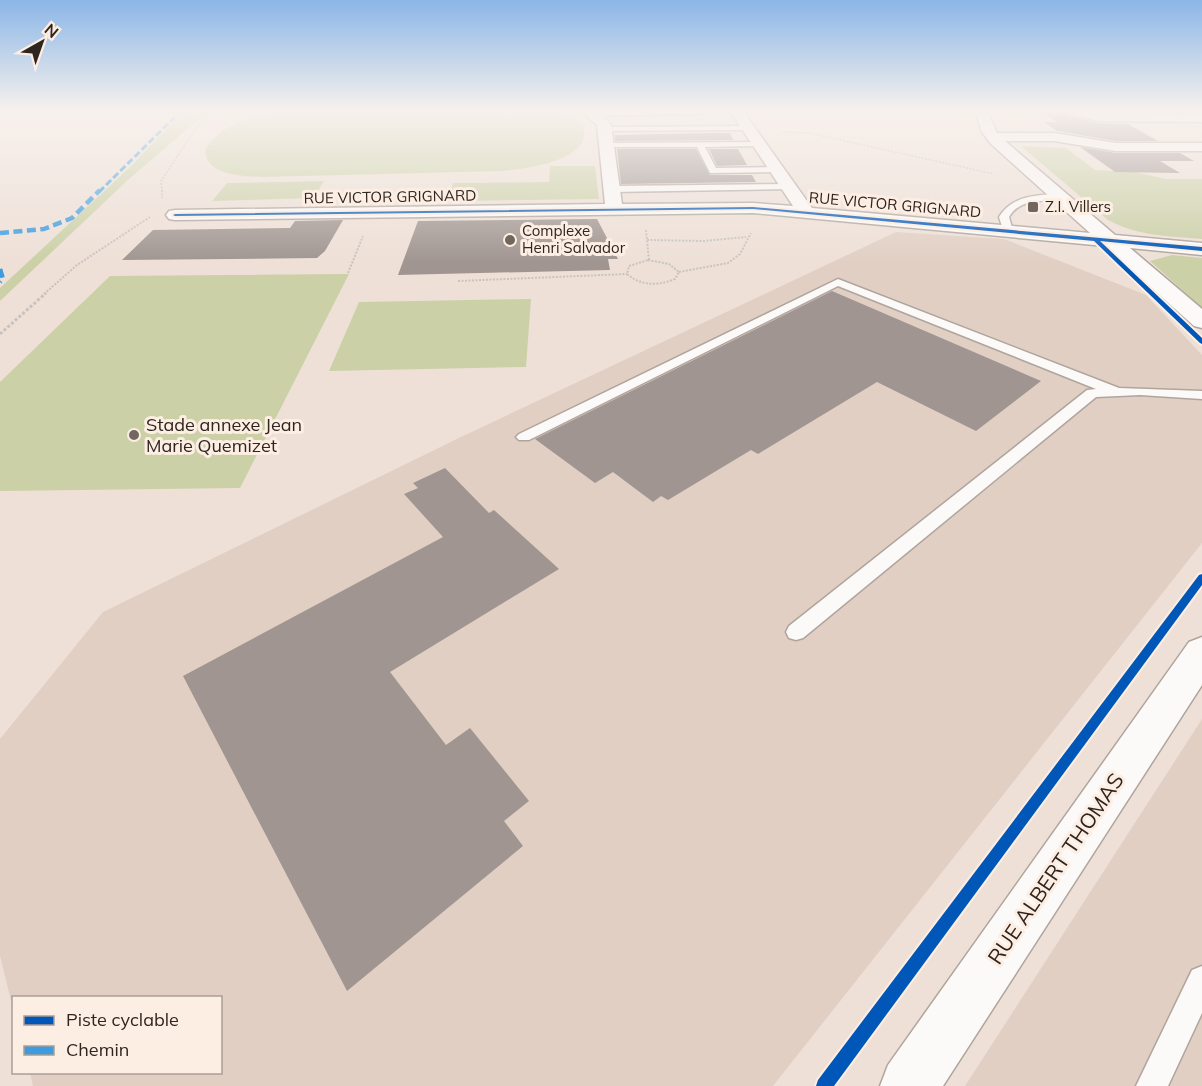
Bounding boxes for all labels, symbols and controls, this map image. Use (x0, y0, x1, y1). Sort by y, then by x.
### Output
north arrow (12, 12, 72, 72)
text: N (41, 19, 63, 42)
street label: RUE VICTOR GRIGNARD (303, 185, 477, 208)
street label: RUE VICTOR GRIGNARD (808, 188, 982, 221)
place label: Z.I. Villers (1045, 197, 1111, 216)
marker: Z.I. Villers (1026, 200, 1040, 214)
place label: Complexe Henri Salvador (522, 221, 626, 257)
marker: Complexe Henri Salvador (503, 233, 517, 247)
place label: Stade annexe Jean Marie Quemizet (146, 413, 302, 457)
marker: Stade annexe Jean Marie Quemizet (127, 428, 141, 442)
street label: RUE ALBERT THOMAS (982, 768, 1129, 969)
legend (12, 996, 222, 1074)
text: Piste cyclable (66, 1008, 179, 1031)
text: Chemin (66, 1038, 129, 1061)

